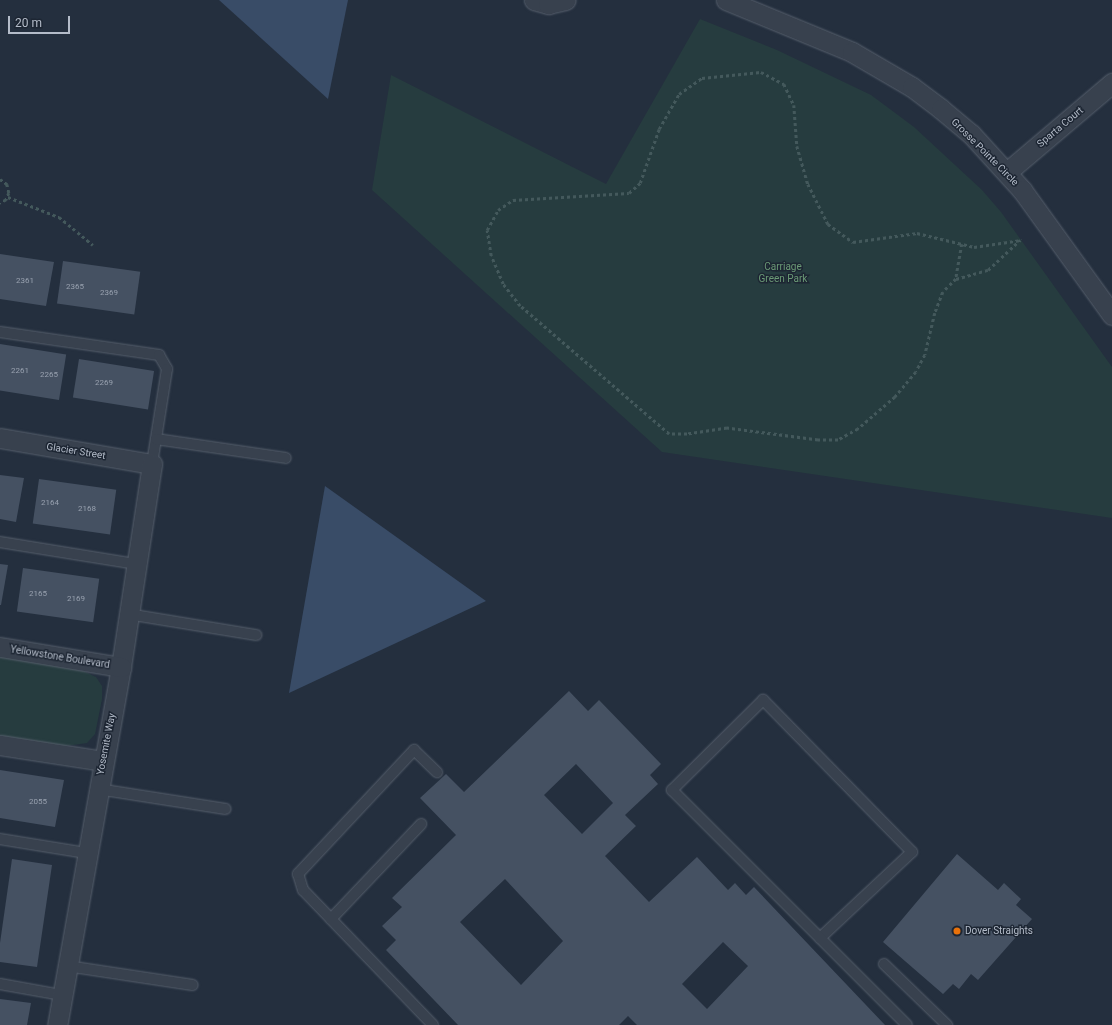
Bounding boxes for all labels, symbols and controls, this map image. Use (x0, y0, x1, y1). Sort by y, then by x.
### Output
scale bar (10, 8, 72, 34)
text: 20 m (15, 16, 42, 30)
street label: Sparta Court (1035, 104, 1085, 150)
street label: Grosse Pointe Circle (949, 116, 1021, 188)
park label: Carriage Green Park (759, 260, 807, 284)
house number: 2361 (16, 276, 34, 286)
house number: 2365 (66, 282, 84, 292)
house number: 2369 (100, 288, 118, 298)
house number: 2261 (11, 366, 29, 376)
house number: 2265 (40, 370, 58, 380)
house number: 2269 (95, 378, 113, 388)
street label: Glacier Street (45, 440, 107, 462)
house number: 2164 (41, 498, 59, 508)
house number: 2168 (78, 504, 96, 514)
house number: 2165 (29, 589, 47, 599)
house number: 2169 (67, 594, 85, 604)
street label: Yellowstone Boulevard (9, 643, 111, 671)
street label: Yosemite Way (94, 712, 118, 776)
house number: 2055 (29, 797, 47, 807)
place label: Dover Straights (965, 925, 1033, 937)
marker: Dover Straights (952, 926, 962, 936)

